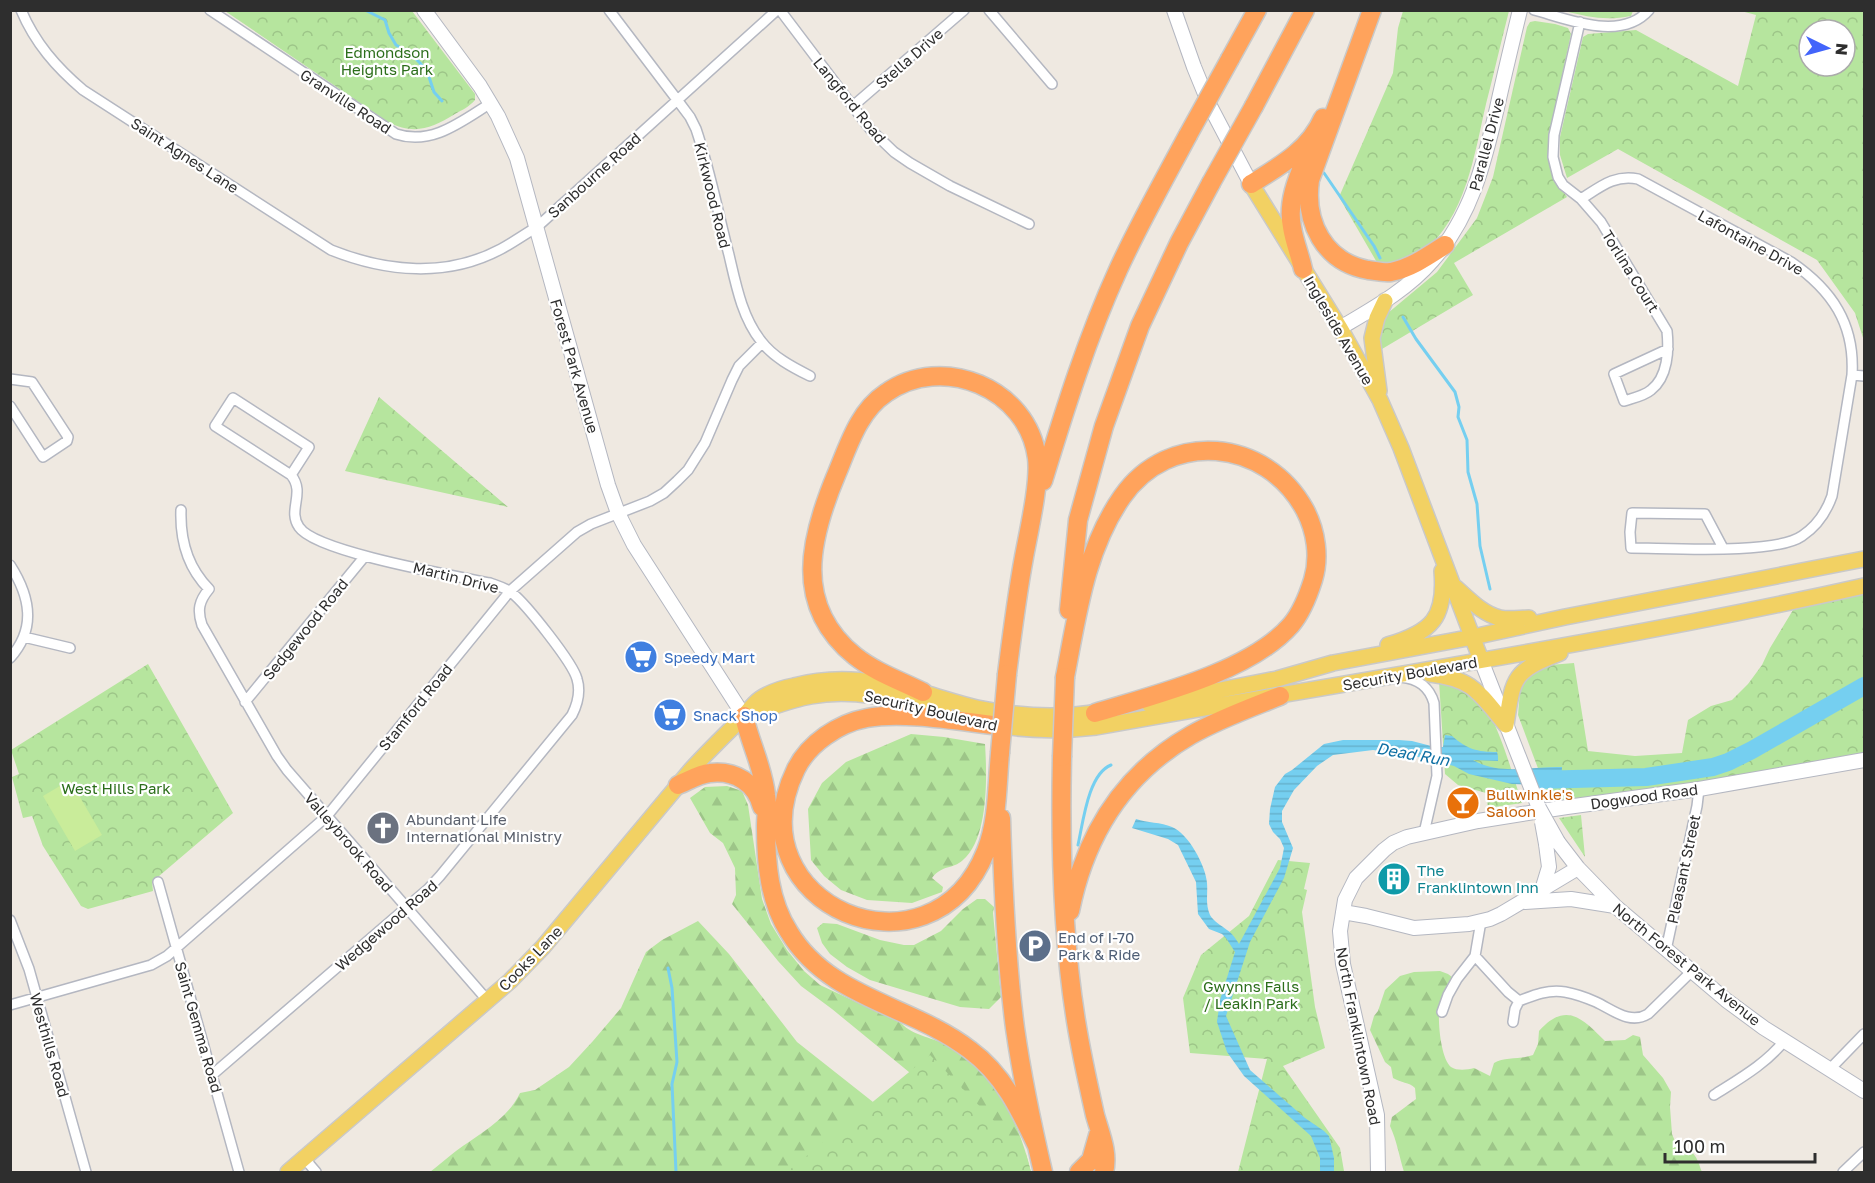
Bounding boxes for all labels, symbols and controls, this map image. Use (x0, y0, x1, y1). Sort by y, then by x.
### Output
north arrow (1797, 18, 1857, 78)
street label: Stella Drive (872, 24, 946, 92)
text: N (1831, 42, 1852, 56)
park label: Edmondson Heights Park (341, 43, 434, 78)
street label: Langford Road (810, 53, 890, 147)
street label: Granville Road (297, 65, 395, 137)
street label: Parallel Drive (1465, 95, 1507, 193)
street label: Saint Agnes Lane (128, 113, 242, 197)
street label: Sanbourne Road (544, 129, 644, 221)
street label: Kirkwood Road (691, 140, 735, 250)
street label: Lafontaine Drive (1695, 206, 1807, 279)
street label: Torlina Court (1599, 227, 1663, 315)
street label: Ingleside Avenue (1300, 272, 1378, 388)
street label: Forest Park Avenue (547, 297, 603, 436)
street label: Martin Drive (411, 558, 501, 596)
street label: Sedgewood Road (259, 575, 351, 683)
supermarket icon: Speedy Mart (623, 639, 659, 675)
place label: Speedy Mart (664, 648, 755, 666)
street label: Security Boulevard (1341, 652, 1479, 694)
street label: Stamford Road (374, 660, 456, 754)
street label: Security Boulevard (863, 686, 999, 734)
supermarket icon: Snack Shop (652, 697, 688, 733)
place label: Snack Shop (693, 706, 778, 724)
water label: Dead Run (1375, 738, 1452, 770)
park label: West Hills Park (61, 779, 171, 797)
street label: Dogwood Road (1589, 780, 1699, 812)
bar icon: Bullwinkle's Saloon (1445, 785, 1481, 821)
place label: Bullwinkle's Saloon (1486, 785, 1573, 820)
street label: Valleybrook Road (301, 789, 397, 895)
church icon: Abundant Life International Ministry (365, 810, 401, 846)
place label: Abundant Life International Ministry (406, 810, 563, 845)
street label: Pleasant Street (1663, 813, 1703, 925)
building icon: The Franklintown Inn (1376, 861, 1412, 897)
place label: The Franklintown Inn (1417, 861, 1539, 896)
street label: Wedgewood Road (331, 876, 441, 974)
street label: North Forest Park Avenue (1610, 899, 1765, 1029)
street label: Cooks Lane (495, 922, 566, 994)
parking icon: End of I-70 Park & Ride (1017, 928, 1053, 964)
place label: End of I-70 Park & Ride (1058, 928, 1140, 963)
street label: North Franklintown Road (1333, 945, 1385, 1127)
street label: Saint Gemma Road (172, 959, 226, 1095)
park label: Gwynns Falls / Leakin Park (1203, 977, 1299, 1012)
street label: Westhills Road (26, 991, 74, 1099)
scale bar (1665, 1126, 1815, 1164)
text: 100 m (1674, 1135, 1725, 1157)

